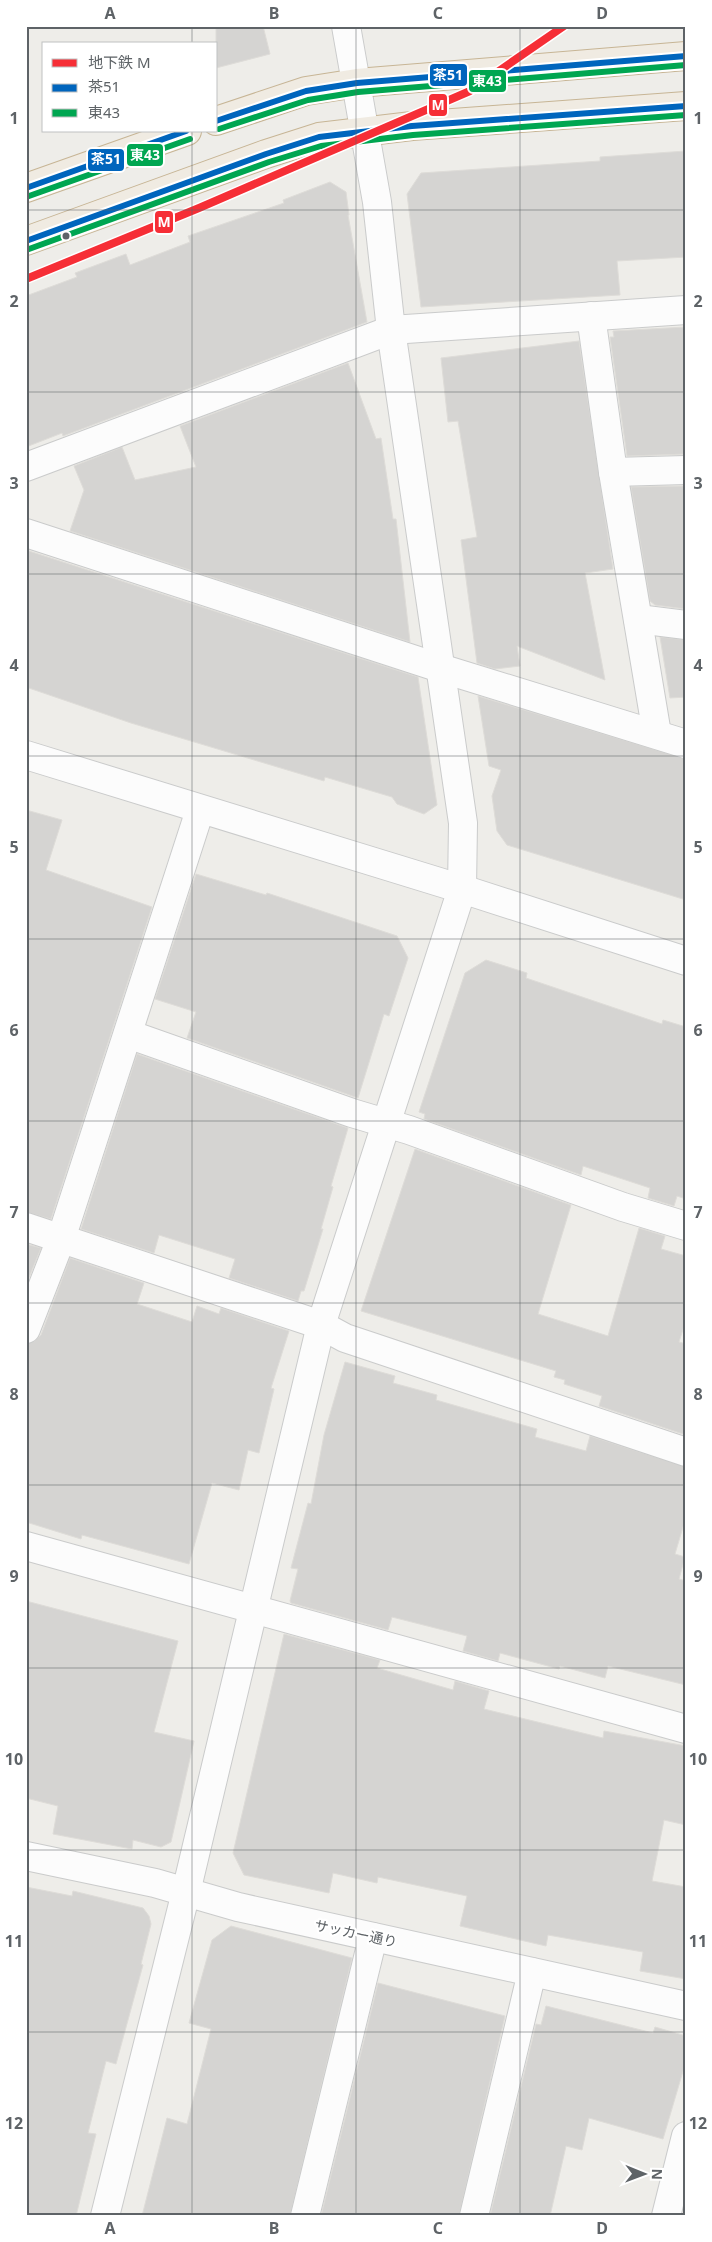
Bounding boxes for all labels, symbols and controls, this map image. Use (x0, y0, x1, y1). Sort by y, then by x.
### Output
text: A (104, 2, 116, 24)
text: B (269, 2, 279, 24)
text: C (433, 2, 443, 24)
text: D (596, 2, 608, 24)
legend (42, 42, 218, 132)
text: 地下鉄 M (88, 52, 151, 72)
line badge: 茶51 (429, 63, 468, 87)
text: 茶51 (433, 65, 463, 84)
line badge: 東43 (468, 69, 507, 93)
text: 東43 (472, 71, 502, 90)
text: 茶51 (88, 76, 120, 96)
line badge: M (428, 93, 448, 117)
text: M (431, 95, 445, 114)
text: 東43 (88, 102, 120, 122)
text: 1 (9, 107, 19, 129)
text: 1 (693, 107, 703, 129)
line badge: 東43 (126, 143, 164, 167)
text: 東43 (130, 145, 160, 164)
line badge: 茶51 (87, 148, 125, 172)
text: 茶51 (91, 149, 121, 168)
line badge: M (154, 210, 174, 234)
text: M (157, 212, 171, 231)
unlabelled marker (61, 231, 71, 241)
text: 2 (9, 290, 19, 312)
text: 2 (693, 290, 703, 312)
text: 3 (9, 472, 19, 494)
text: 3 (693, 472, 703, 494)
text: 4 (9, 654, 19, 676)
text: 4 (693, 654, 703, 676)
text: 5 (9, 836, 19, 858)
text: 5 (693, 836, 703, 858)
text: 6 (9, 1019, 19, 1041)
text: 6 (693, 1019, 703, 1041)
text: 7 (9, 1201, 19, 1223)
text: 7 (693, 1201, 703, 1223)
text: 8 (9, 1383, 19, 1405)
text: 8 (693, 1383, 703, 1405)
text: 9 (9, 1565, 19, 1587)
text: 9 (693, 1565, 703, 1587)
text: 10 (5, 1748, 23, 1770)
text: 10 (689, 1748, 707, 1770)
street label: サッカー通り (313, 1915, 399, 1951)
text: 11 (5, 1930, 23, 1952)
text: 11 (689, 1930, 707, 1952)
text: 12 (5, 2112, 23, 2134)
text: 12 (689, 2112, 707, 2134)
north arrow (620, 2150, 670, 2200)
text: N (648, 2168, 667, 2180)
text: A (104, 2217, 116, 2239)
text: B (269, 2217, 279, 2239)
text: C (433, 2217, 443, 2239)
text: D (596, 2217, 608, 2239)

